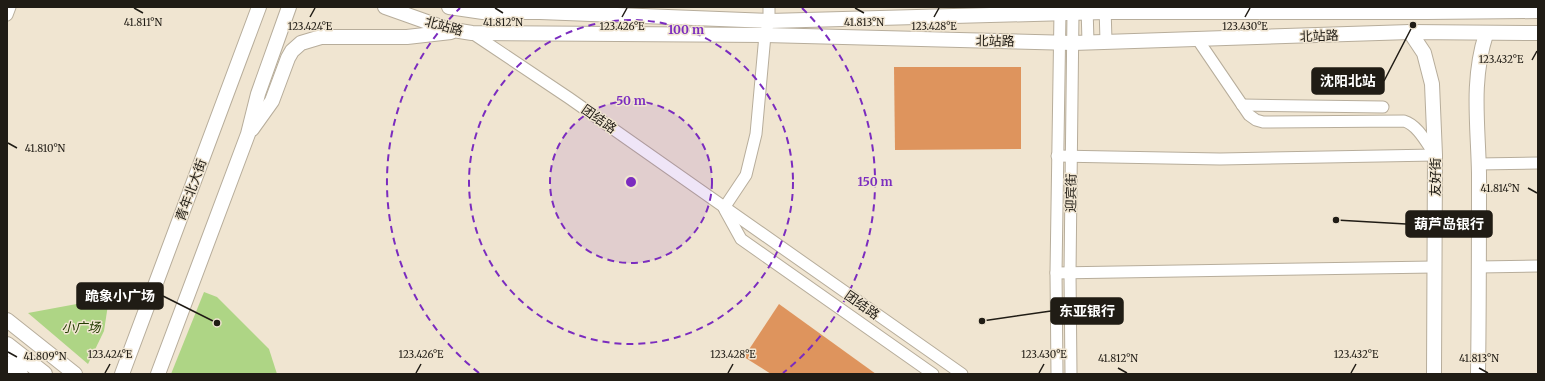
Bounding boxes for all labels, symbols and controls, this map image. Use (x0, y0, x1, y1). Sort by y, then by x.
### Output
street label: 北站路 (423, 13, 465, 39)
text: 41.811°N (124, 16, 162, 29)
text: 41.812°N (483, 16, 523, 29)
text: 41.813°N (844, 16, 884, 29)
text: 123.424°E (288, 20, 333, 33)
text: 123.426°E (600, 20, 645, 33)
text: 123.428°E (911, 20, 957, 33)
text: 123.430°E (1222, 20, 1268, 33)
text: 100 m (668, 22, 704, 37)
street label: 北站路 (1299, 27, 1339, 45)
street label: 北站路 (975, 32, 1015, 50)
text: 123.432°E (1479, 53, 1524, 66)
callout: 沈阳北站 (1312, 68, 1384, 94)
text: 沈阳北站 (1320, 72, 1376, 90)
text: 50 m (616, 93, 646, 108)
street label: 团结路 (578, 101, 620, 137)
text: 41.810°N (25, 142, 66, 155)
street label: 青年北大街 (172, 157, 210, 223)
street label: 友好街 (1427, 157, 1444, 197)
street label: 迎宾街 (1062, 173, 1080, 213)
text: 150 m (858, 174, 893, 189)
centre of rings (624, 175, 638, 189)
text: 41.814°N (1480, 182, 1520, 195)
callout: 葫芦岛银行 (1406, 211, 1492, 237)
text: 葫芦岛银行 (1414, 215, 1484, 233)
callout: 跪象小广场 (77, 283, 163, 309)
text: 跪象小广场 (85, 287, 155, 305)
street label: 团结路 (841, 287, 883, 323)
callout: 东亚银行 (1051, 298, 1123, 324)
text: 东亚银行 (1059, 302, 1115, 320)
park label: 小广场 (61, 319, 101, 336)
text: 123.424°E (88, 348, 133, 361)
text: 123.426°E (399, 348, 444, 361)
text: 123.428°E (710, 348, 756, 361)
text: 123.430°E (1021, 348, 1067, 361)
text: 123.432°E (1334, 348, 1379, 361)
text: 41.809°N (24, 350, 67, 363)
text: 41.812°N (1098, 352, 1138, 365)
text: 41.813°N (1459, 352, 1499, 365)

